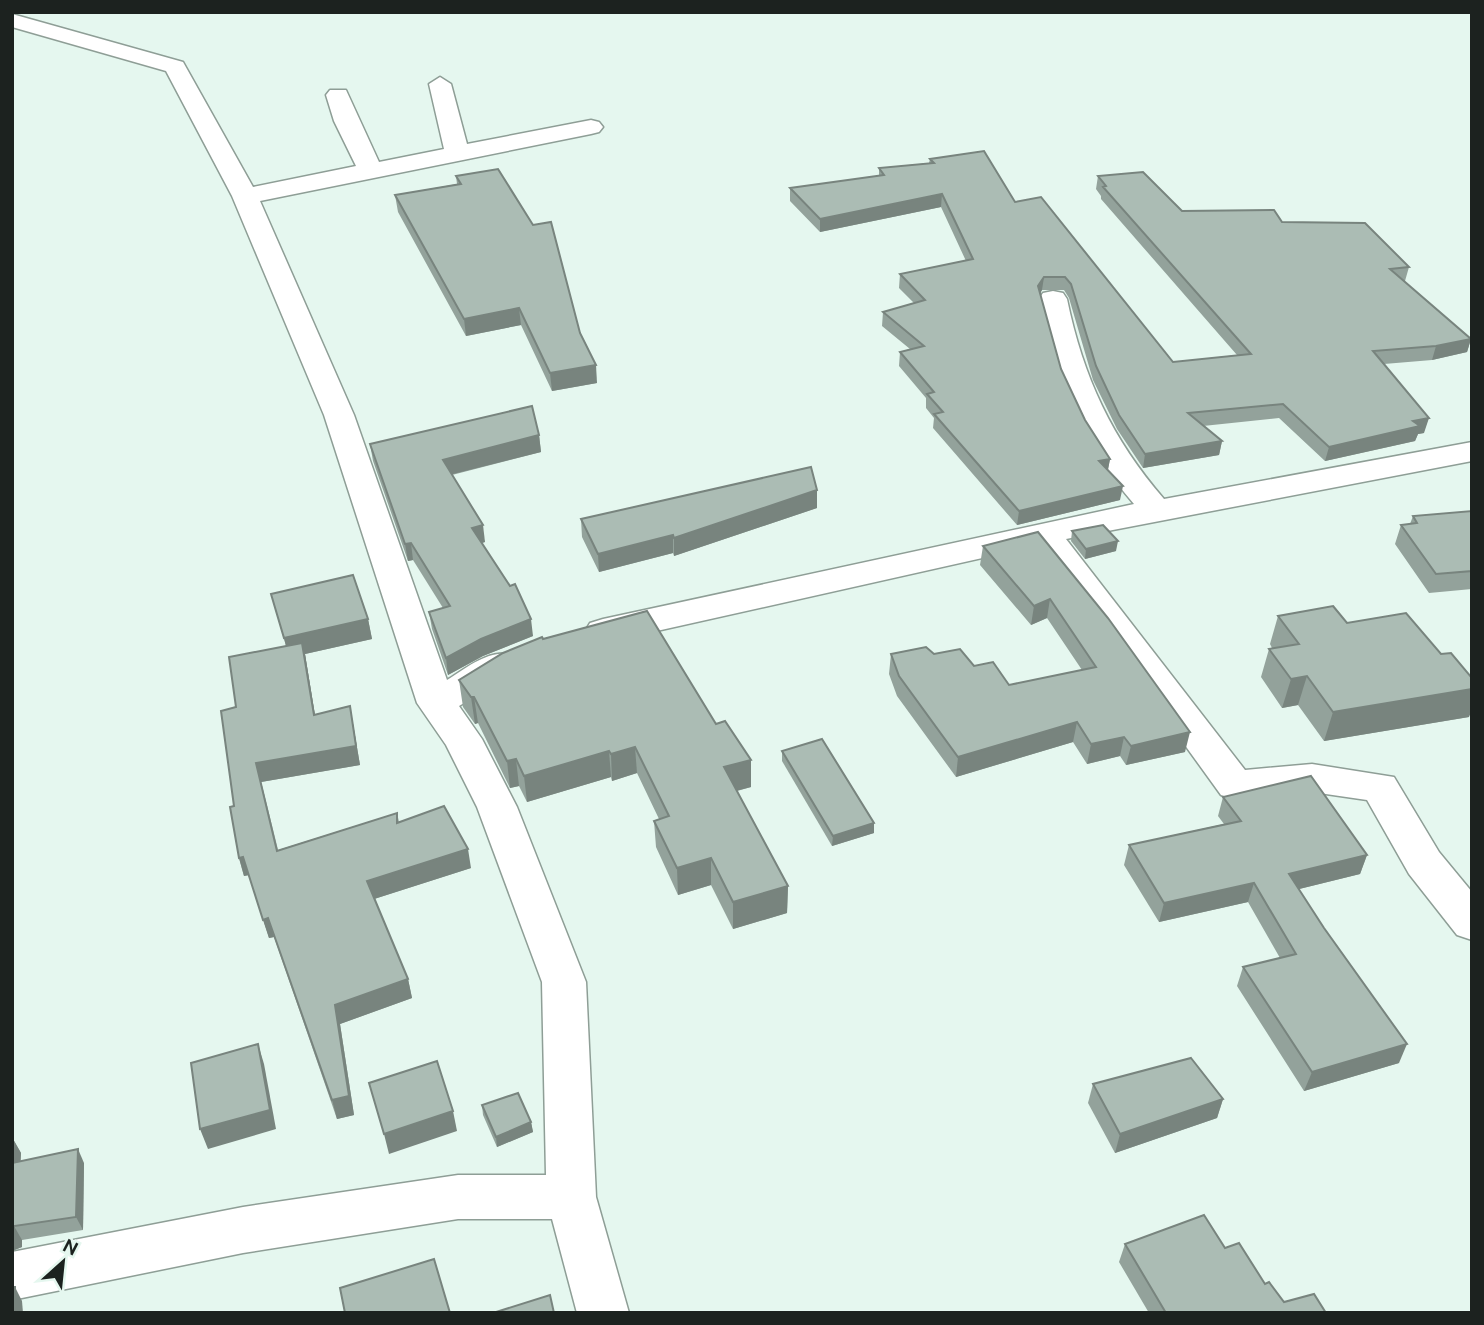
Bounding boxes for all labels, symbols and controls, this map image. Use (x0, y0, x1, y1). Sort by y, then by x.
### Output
north arrow (28, 1227, 98, 1297)
text: N (59, 1234, 82, 1260)

